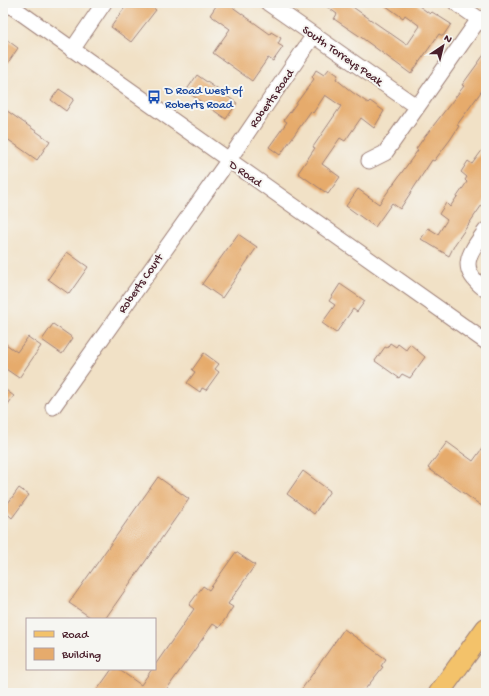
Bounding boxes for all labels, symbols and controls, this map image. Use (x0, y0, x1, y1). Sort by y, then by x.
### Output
street label: South Torreys Peak (299, 24, 386, 91)
north arrow (423, 26, 463, 66)
text: N (441, 32, 454, 46)
street label: Roberts Road (247, 67, 298, 131)
place label: D Road west of Roberts Road (164, 85, 244, 113)
bus stop icon: D Road west of Roberts Road (146, 89, 162, 105)
street label: D Road (225, 158, 265, 192)
street label: Roberts Court (116, 251, 168, 316)
legend (26, 618, 156, 670)
text: Road (62, 629, 89, 643)
text: Building (61, 649, 101, 663)

